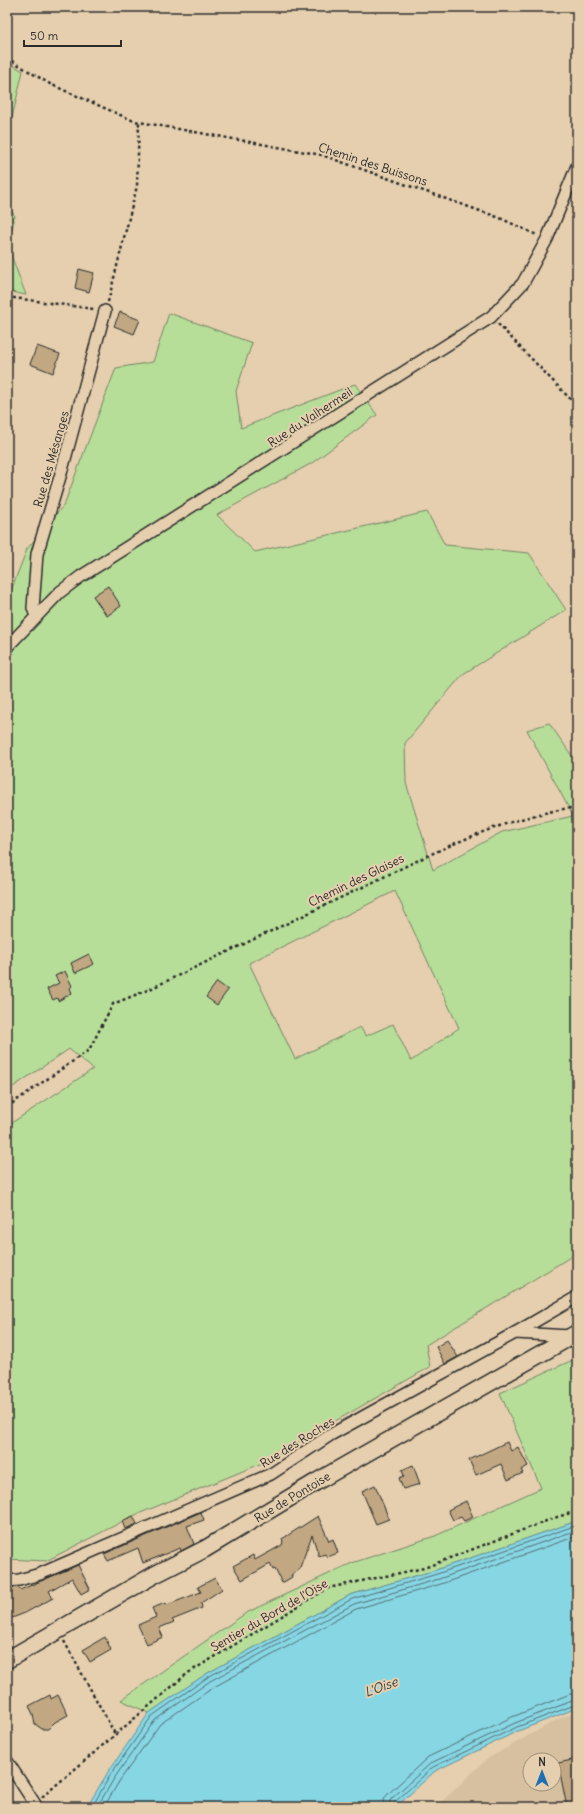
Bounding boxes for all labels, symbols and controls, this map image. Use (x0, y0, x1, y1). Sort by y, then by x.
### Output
scale bar (24, 22, 121, 48)
text: 50 m (30, 28, 59, 43)
street label: Chemin des Buissons (317, 139, 429, 189)
street label: Rue du Valhermeil (265, 384, 355, 450)
street label: Rue des Mésanges (30, 409, 72, 509)
street label: Chemin des Glaises (306, 850, 406, 910)
street label: Rue des Roches (257, 1413, 337, 1471)
street label: Rue de Pontoise (251, 1468, 333, 1526)
street label: Sentier du Bord de l'Oise (208, 1575, 330, 1655)
water label: L'Oise (362, 1673, 401, 1701)
north arrow (522, 1752, 562, 1792)
text: N (538, 1755, 546, 1769)

